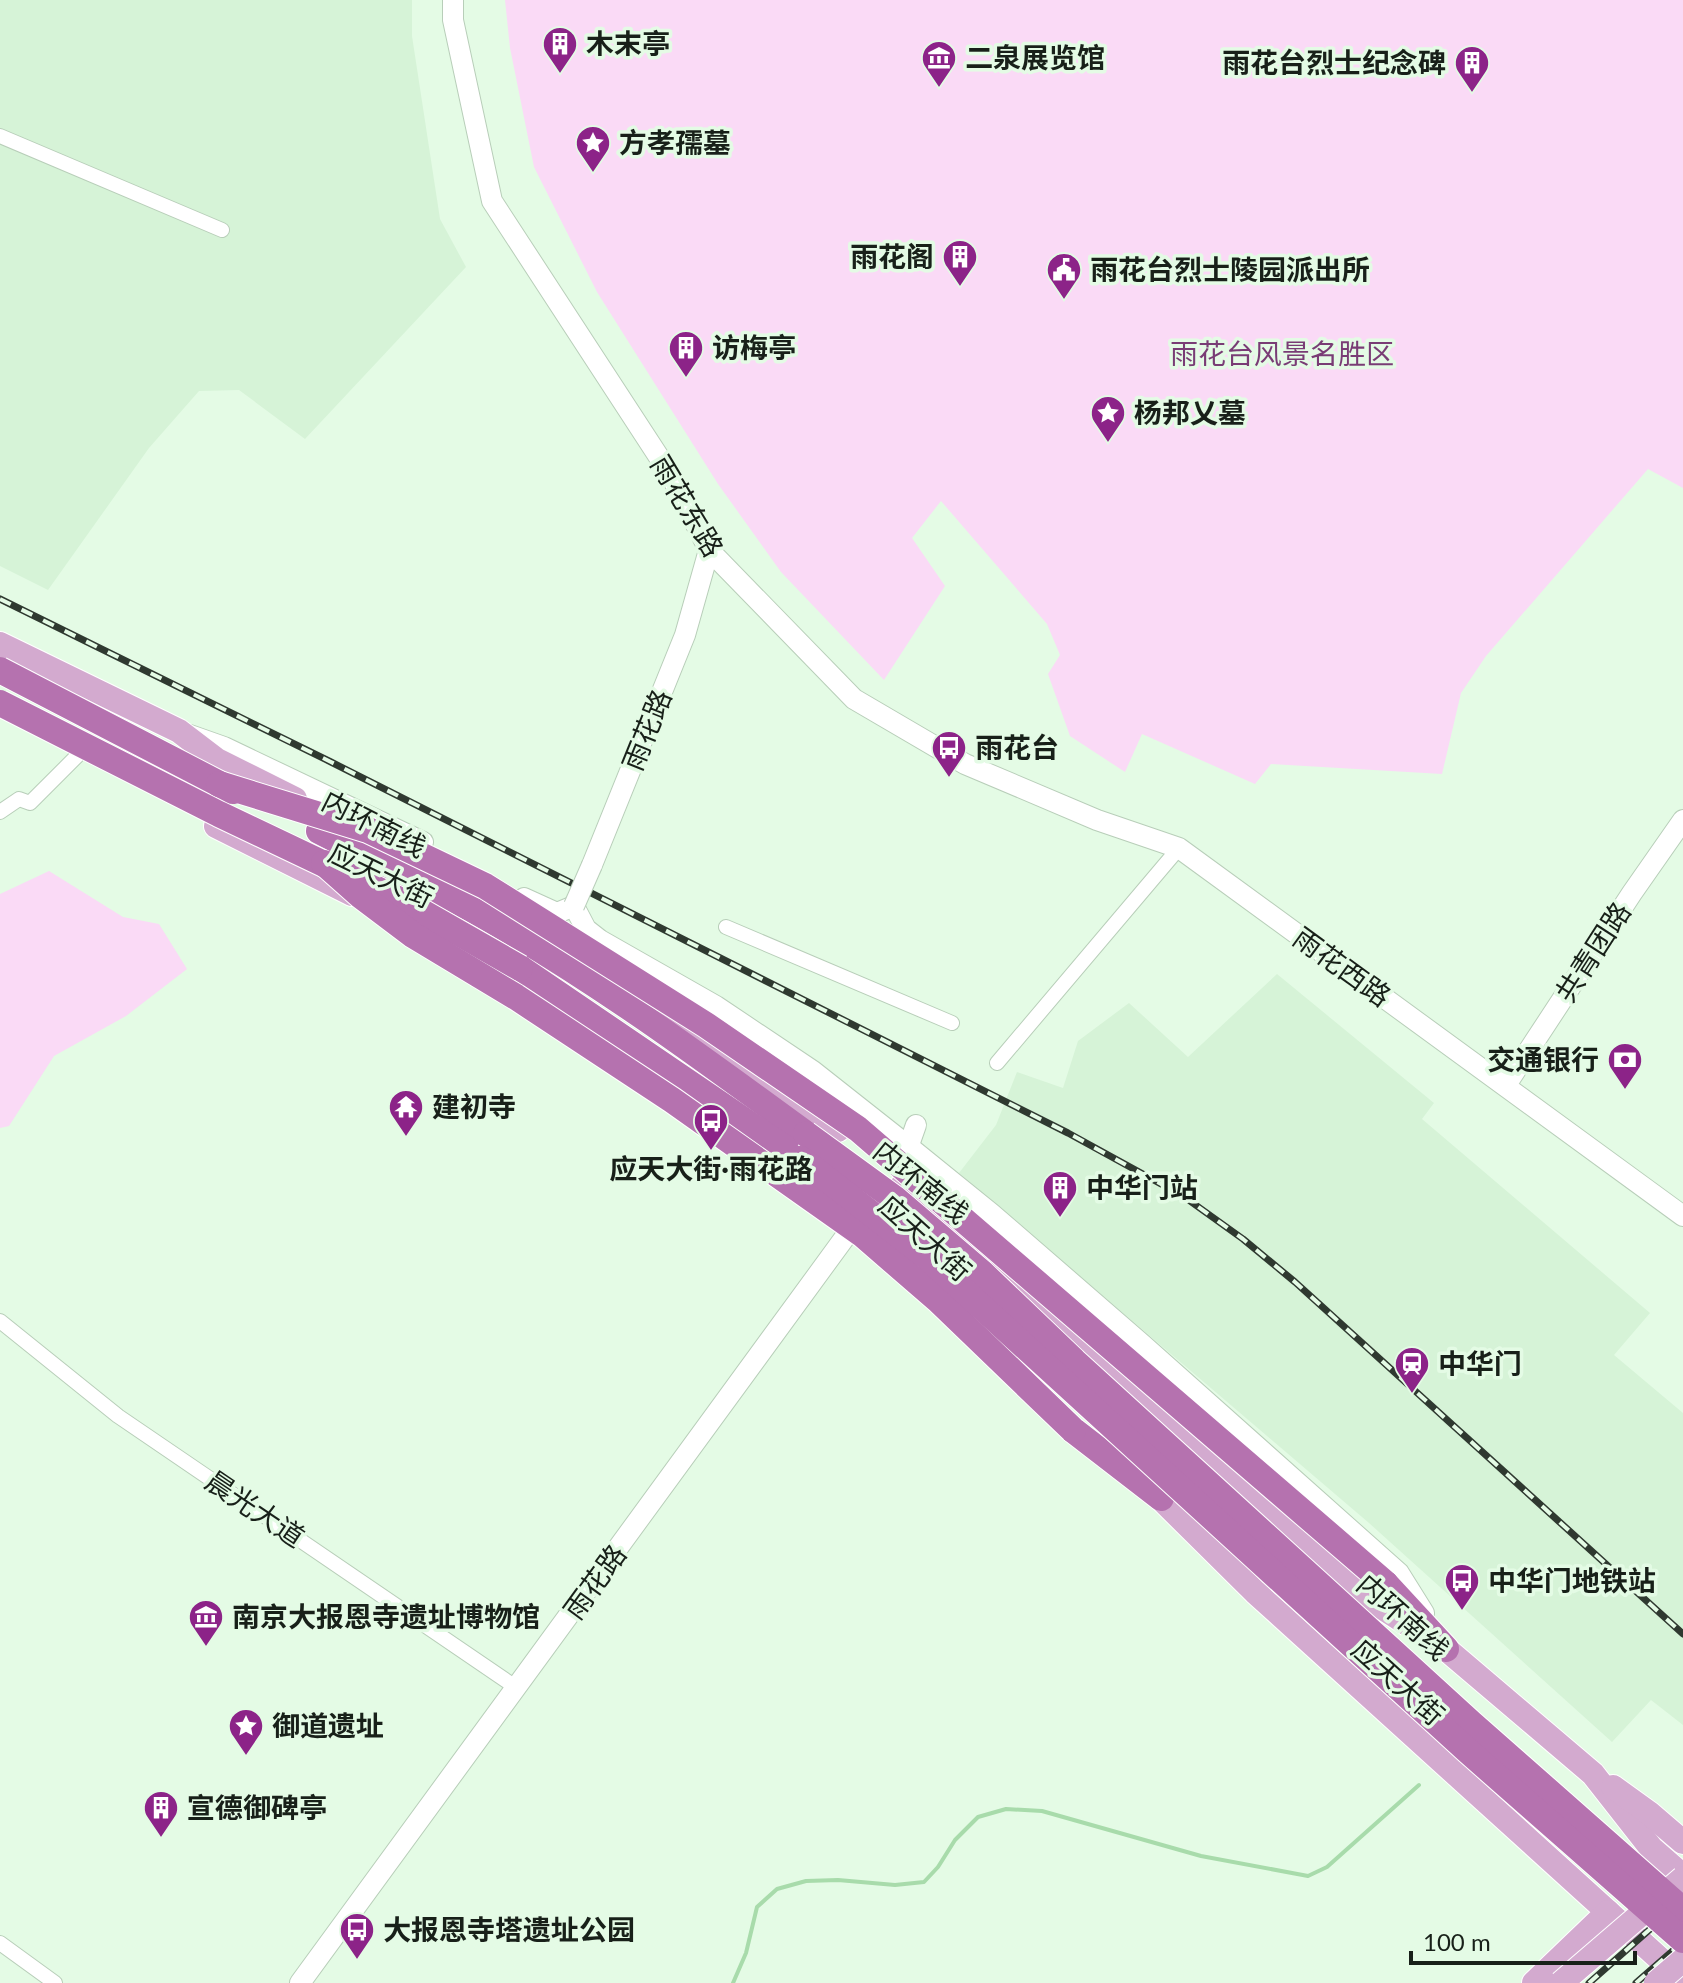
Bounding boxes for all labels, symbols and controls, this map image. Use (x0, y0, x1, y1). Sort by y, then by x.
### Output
building icon: 木末亭 (541, 25, 579, 75)
place label: 木末亭 (586, 26, 670, 60)
museum icon: 二泉展览馆 (920, 39, 958, 89)
place label: 二泉展览馆 (965, 40, 1105, 74)
building icon: 雨花台烈士纪念碑 (1453, 44, 1491, 94)
place label: 雨花台烈士纪念碑 (1222, 45, 1446, 79)
place icon: 方孝孺墓 (574, 124, 612, 174)
place label: 方孝孺墓 (619, 125, 731, 159)
building icon: 雨花阁 (941, 238, 979, 288)
place label: 雨花阁 (850, 239, 934, 273)
public building icon: 雨花台烈士陵园派出所 (1045, 251, 1083, 301)
place label: 雨花台烈士陵园派出所 (1090, 252, 1370, 286)
building icon: 访梅亭 (667, 329, 705, 379)
place label: 访梅亭 (712, 330, 796, 364)
park label: 雨花台风景名胜区 (1170, 336, 1394, 370)
place icon: 杨邦乂墓 (1089, 394, 1127, 444)
place label: 杨邦乂墓 (1134, 395, 1246, 429)
street label: 雨花东路 (644, 449, 731, 562)
street label: 雨花路 (615, 684, 678, 775)
bus stop icon: 雨花台 (930, 729, 968, 779)
place label: 雨花台 (975, 730, 1059, 764)
street label: 内环南线 (317, 783, 432, 864)
street label: 应天大街 (324, 834, 439, 914)
street label: 共青团路 (1547, 895, 1637, 1008)
street label: 雨花西路 (1287, 920, 1398, 1013)
bank icon: 交通银行 (1606, 1041, 1644, 1091)
place label: 交通银行 (1487, 1042, 1599, 1076)
temple icon: 建初寺 (387, 1088, 425, 1138)
place label: 建初寺 (432, 1089, 516, 1123)
bus stop icon: 应天大街·雨花路 (692, 1102, 730, 1152)
street label: 内环南线 (867, 1133, 976, 1230)
place label: 应天大街·雨花路 (609, 1151, 813, 1185)
building icon: 中华门站 (1041, 1169, 1079, 1219)
place label: 中华门站 (1086, 1170, 1198, 1204)
street label: 应天大街 (873, 1187, 979, 1287)
station icon: 中华门 (1393, 1345, 1431, 1395)
place label: 中华门 (1438, 1346, 1522, 1380)
street label: 晨光大道 (200, 1463, 311, 1554)
street label: 雨花路 (556, 1537, 633, 1625)
bus stop icon: 中华门地铁站 (1443, 1562, 1481, 1612)
place label: 中华门地铁站 (1488, 1563, 1656, 1597)
street label: 内环南线 (1351, 1566, 1457, 1666)
museum icon: 南京大报恩寺遗址博物馆 (187, 1598, 225, 1648)
place label: 南京大报恩寺遗址博物馆 (232, 1599, 540, 1633)
street label: 应天大街 (1346, 1631, 1452, 1731)
place icon: 御道遗址 (227, 1707, 265, 1757)
place label: 御道遗址 (272, 1708, 384, 1742)
building icon: 宣德御碑亭 (142, 1789, 180, 1839)
place label: 宣德御碑亭 (187, 1790, 327, 1824)
bus stop icon: 大报恩寺塔遗址公园 (338, 1911, 376, 1961)
place label: 大报恩寺塔遗址公园 (383, 1912, 635, 1946)
scale bar (1411, 1915, 1635, 1965)
text: 100 m (1423, 1927, 1491, 1956)

